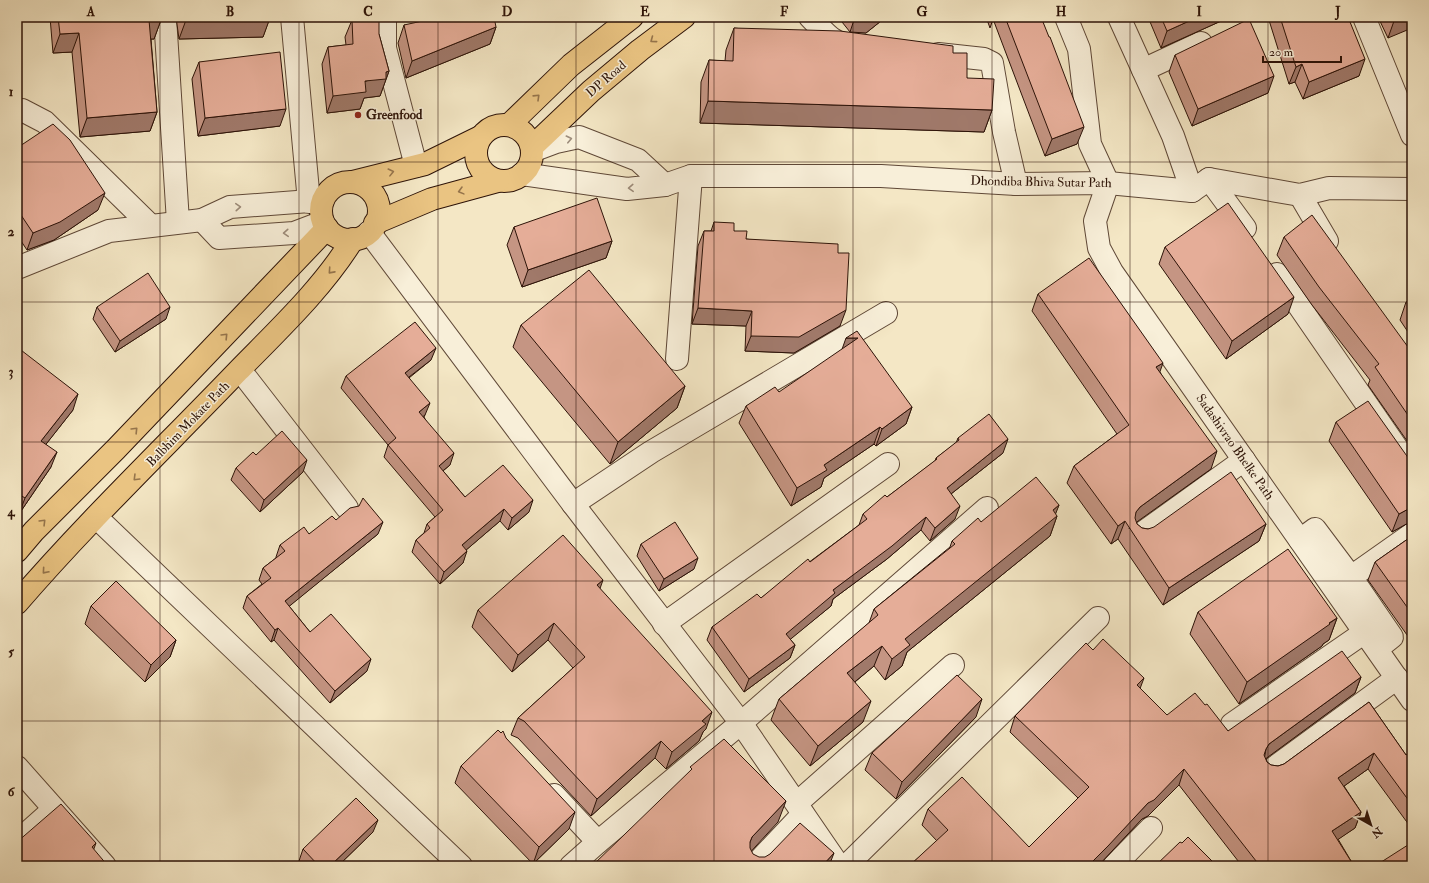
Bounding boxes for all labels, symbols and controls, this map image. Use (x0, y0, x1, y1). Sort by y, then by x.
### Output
text: A (86, 4, 96, 20)
text: B (226, 4, 234, 20)
text: C (363, 4, 373, 20)
text: D (502, 4, 513, 20)
text: E (640, 4, 650, 20)
text: F (780, 4, 789, 20)
text: G (917, 4, 928, 20)
text: H (1056, 4, 1067, 20)
text: I (1196, 4, 1202, 20)
text: J (1334, 4, 1341, 21)
one-way arrow (650, 36, 657, 43)
scale bar (1263, 38, 1341, 64)
text: 20 m (1269, 45, 1294, 60)
street label: DP Road (583, 57, 630, 101)
text: 1 (9, 84, 14, 100)
one-way arrow (532, 95, 540, 102)
place label: Greenfood (366, 107, 423, 123)
marker: Greenfood (353, 110, 363, 120)
one-way arrow (565, 135, 572, 144)
one-way arrow (387, 168, 394, 177)
street label: Dhondiba Bhiva Sutar Path (970, 173, 1112, 191)
one-way arrow (628, 184, 634, 193)
one-way arrow (458, 186, 465, 195)
one-way arrow (235, 202, 241, 211)
text: 2 (8, 224, 15, 240)
one-way arrow (283, 229, 289, 238)
one-way arrow (328, 266, 336, 274)
one-way arrow (220, 333, 228, 341)
text: 3 (9, 364, 14, 380)
street label: Balbhim Mokate Path (143, 378, 233, 470)
street label: Sadashivrao Bhelke Path (1192, 391, 1278, 503)
one-way arrow (130, 427, 137, 434)
one-way arrow (133, 473, 141, 480)
text: 4 (6, 504, 15, 520)
one-way arrow (38, 519, 46, 527)
one-way arrow (43, 566, 50, 573)
text: 5 (8, 644, 14, 660)
text: 6 (8, 784, 16, 800)
north arrow (1351, 805, 1391, 845)
text: N (1368, 824, 1386, 841)

